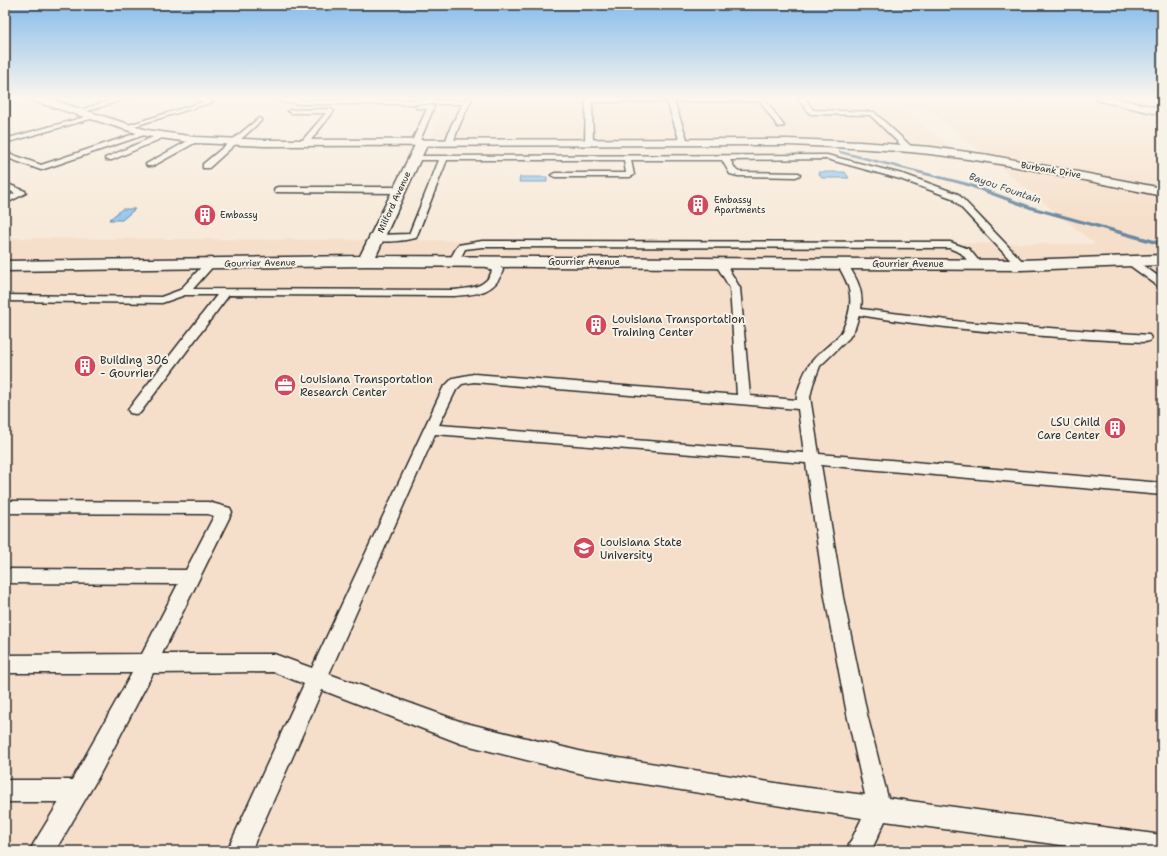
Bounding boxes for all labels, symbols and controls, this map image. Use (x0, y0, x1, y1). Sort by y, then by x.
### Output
street label: Burbank Drive (1020, 159, 1082, 181)
street label: Milford Avenue (375, 169, 413, 235)
water label: Bayou Fountain (967, 170, 1043, 206)
building icon: Embassy Apartments (685, 192, 711, 218)
place label: Embassy Apartments (714, 194, 765, 216)
building icon: Embassy (192, 202, 218, 228)
place label: Embassy (220, 209, 258, 221)
street label: Gourrier Avenue (224, 256, 296, 270)
street label: Gourrier Avenue (548, 256, 620, 268)
street label: Gourrier Avenue (872, 258, 944, 270)
building icon: Louisiana Transportation Training Center (583, 312, 609, 338)
place label: Louisiana Transportation Training Center (612, 312, 745, 340)
building icon: Building 306 - Gourrier (72, 353, 98, 379)
place label: Building 306 - Gourrier (100, 353, 169, 381)
office icon: Louisiana Transportation Research Center (272, 372, 298, 398)
place label: Louisiana Transportation Research Center (300, 372, 433, 400)
place label: LSU Child Care Center (1037, 415, 1100, 443)
building icon: LSU Child Care Center (1102, 415, 1128, 441)
school or university icon: Louisiana State University (571, 535, 597, 561)
place label: Louisiana State University (600, 535, 682, 563)

